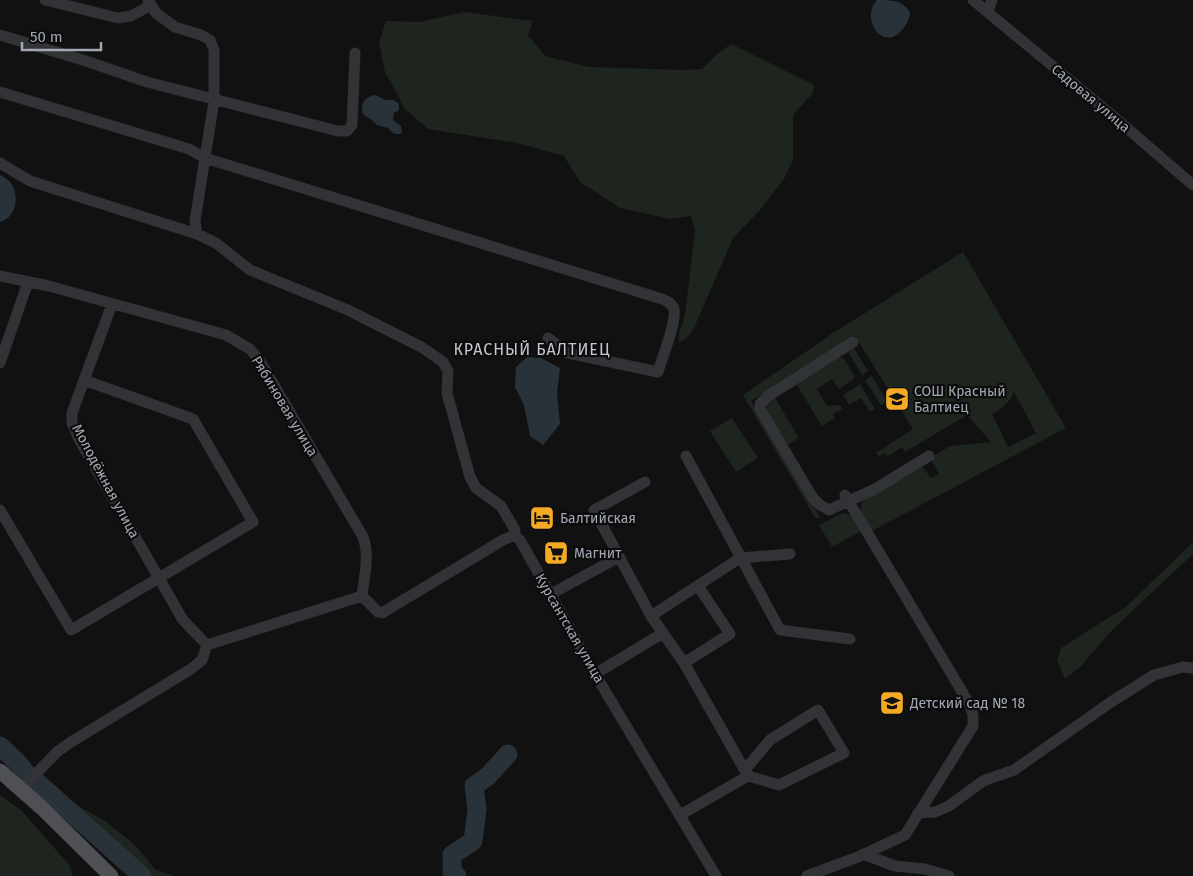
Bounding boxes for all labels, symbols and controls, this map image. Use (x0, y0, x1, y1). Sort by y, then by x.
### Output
scale bar (22, 20, 101, 52)
text: 50 m (30, 28, 63, 46)
street label: Садовая улица (1048, 61, 1133, 136)
district label: КРАСНЫЙ БАЛТИЕЦ (453, 340, 611, 359)
street label: Рябиновая улица (248, 353, 321, 460)
place label: СОШ Красный Балтиец (914, 383, 1006, 416)
school or university icon: СОШ Красный Балтиец (884, 386, 910, 412)
street label: Молодёжная улица (68, 421, 143, 541)
hotel icon: Балтийская (529, 505, 555, 531)
place label: Балтийская (560, 510, 636, 527)
supermarket icon: Магнит (543, 540, 569, 566)
place label: Магнит (574, 545, 622, 562)
street label: Курсантская улица (531, 570, 608, 686)
school or university icon: Детский сад № 18 (879, 690, 905, 716)
place label: Детский сад № 18 (909, 695, 1025, 712)

